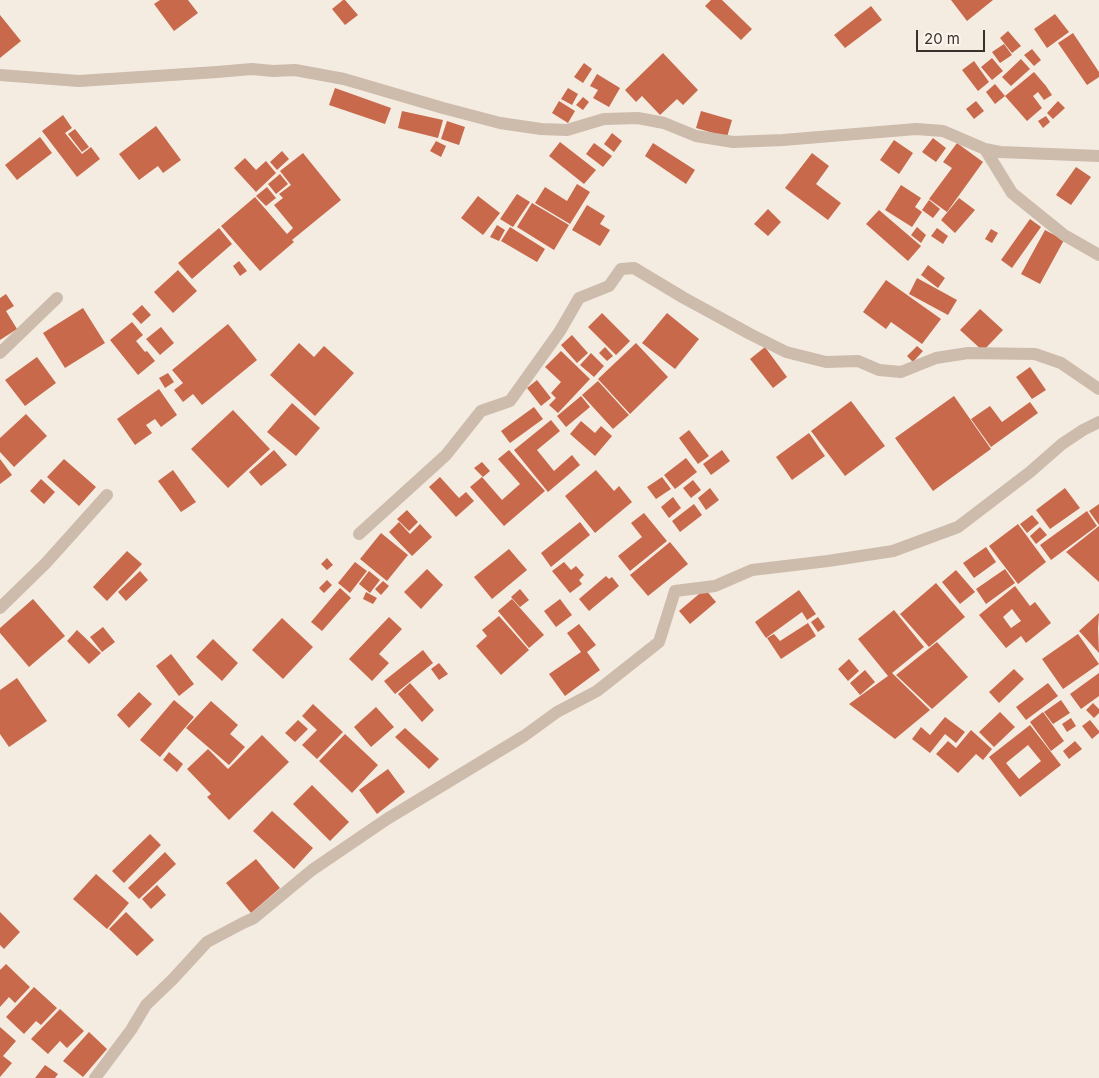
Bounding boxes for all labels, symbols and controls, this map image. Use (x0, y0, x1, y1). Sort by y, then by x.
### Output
scale bar (919, 20, 988, 52)
text: 20 m (924, 29, 960, 48)

